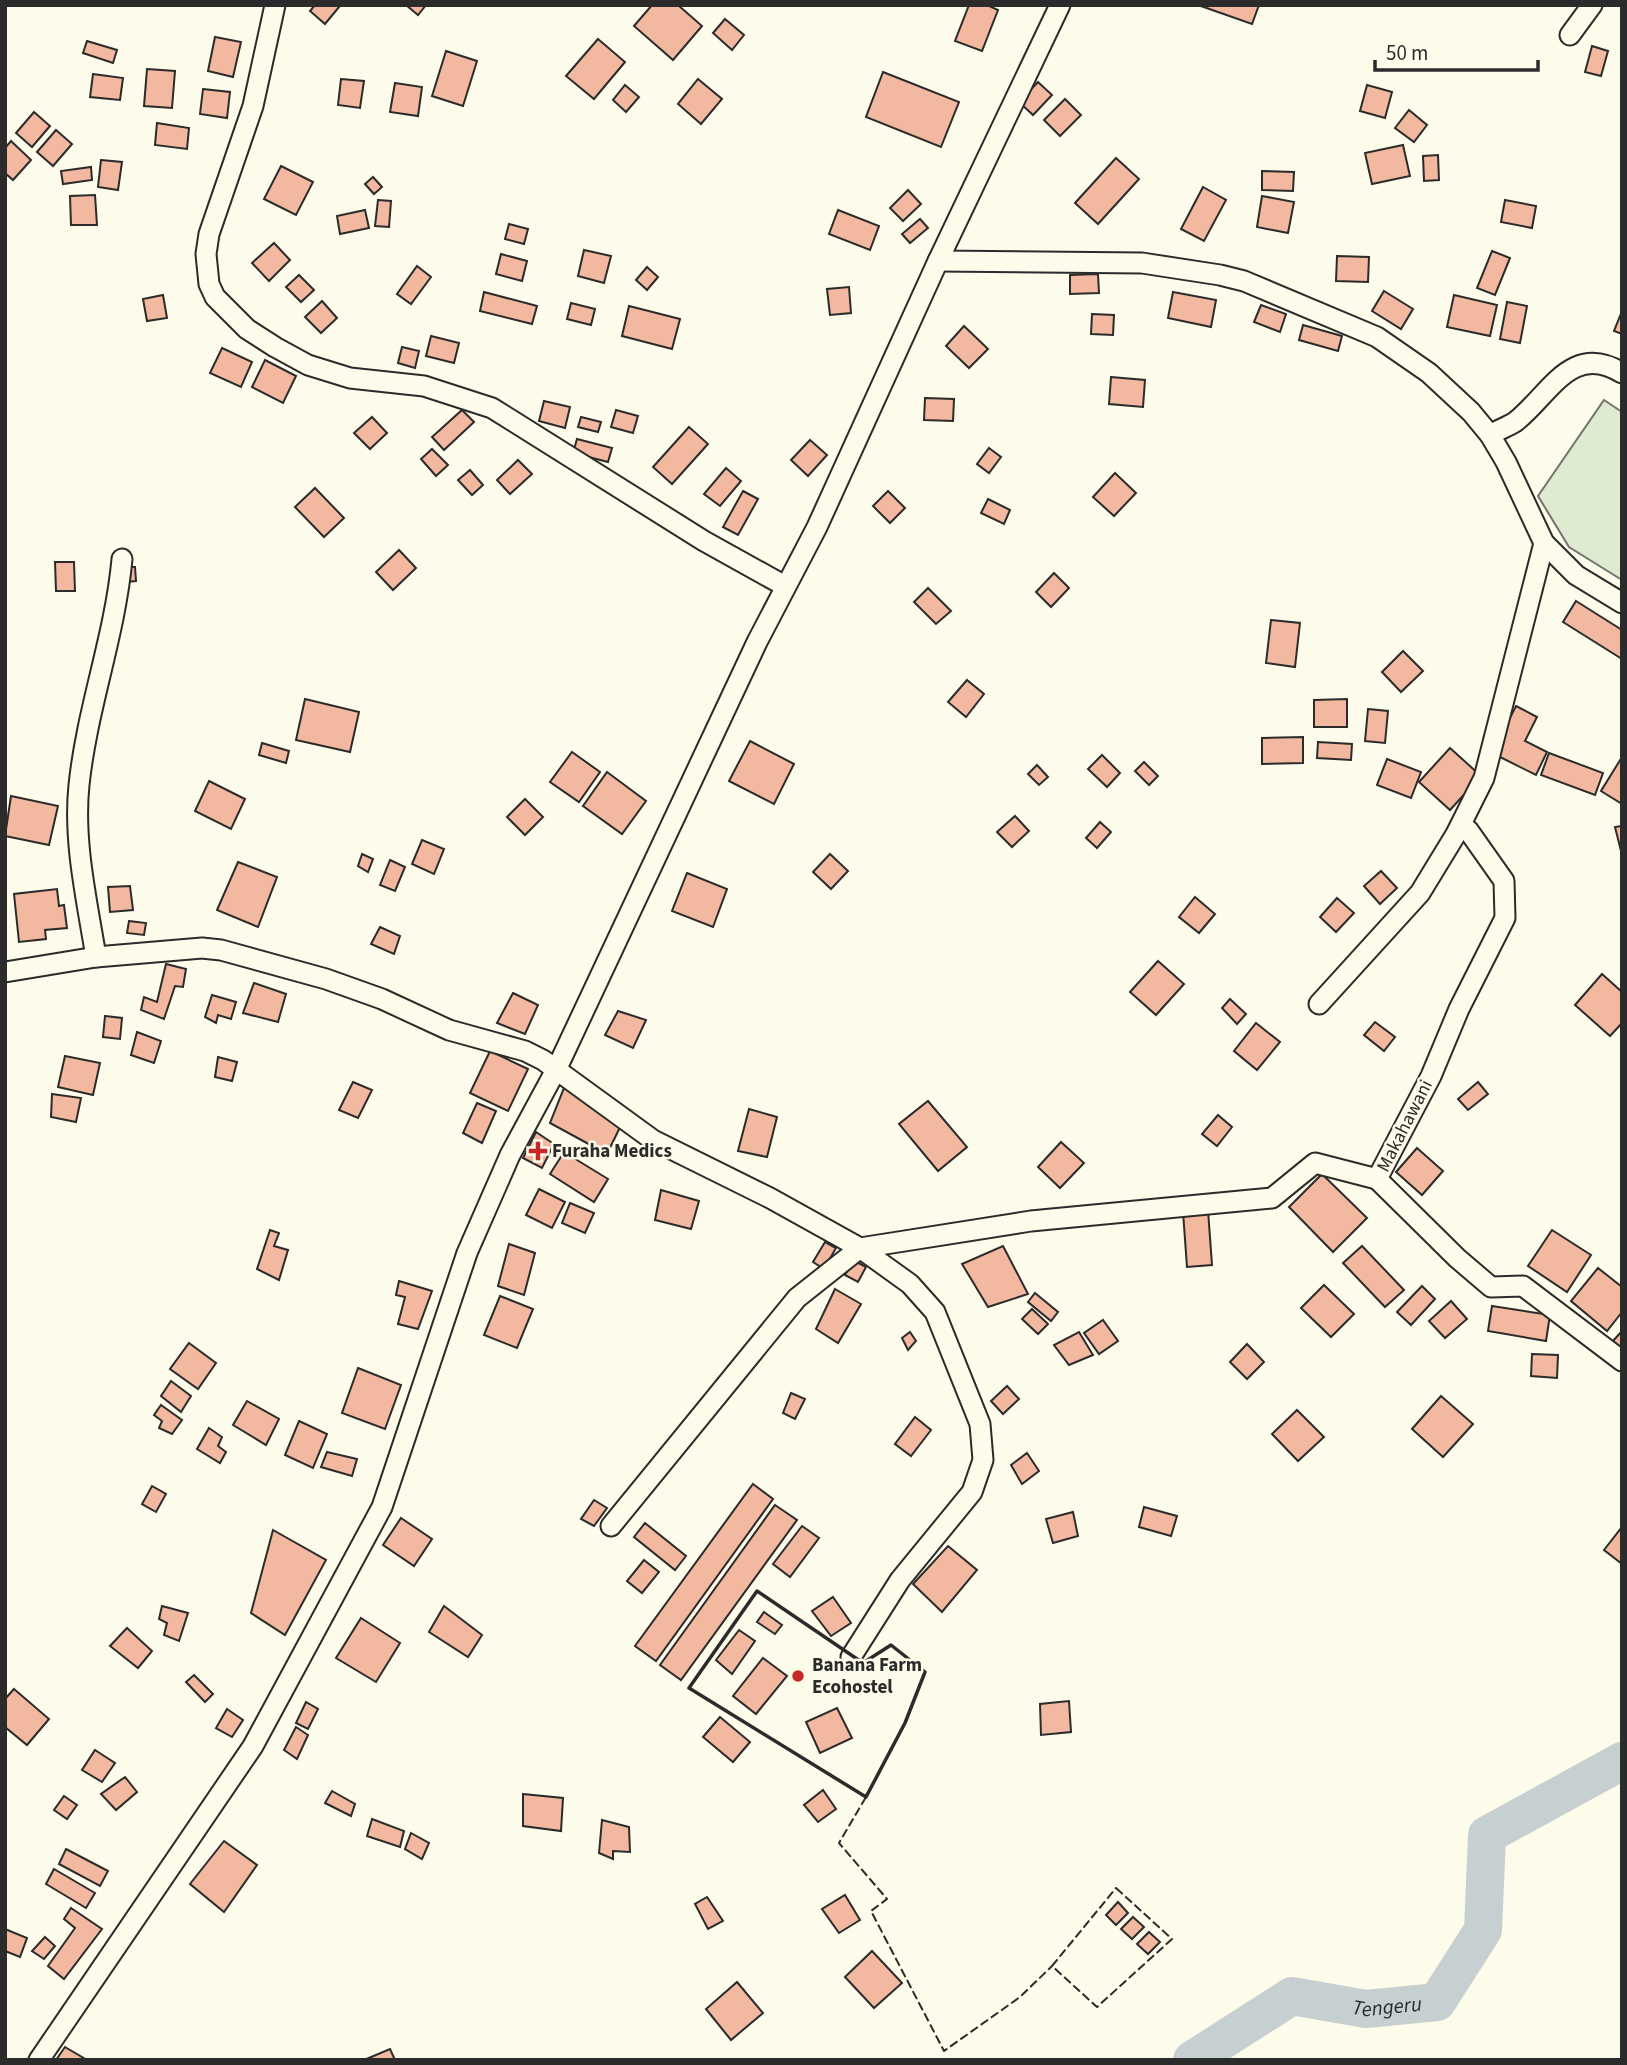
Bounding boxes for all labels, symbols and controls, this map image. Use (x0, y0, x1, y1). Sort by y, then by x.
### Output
scale bar (1375, 28, 1538, 72)
text: 50 m (1386, 38, 1428, 68)
street label: Makahawani (1370, 1075, 1440, 1177)
place label: Furaha Medics (552, 1138, 672, 1165)
marker: Furaha Medics (530, 1143, 546, 1159)
place label: Banana Farm Ecohostel (812, 1652, 922, 1701)
marker: Banana Farm Ecohostel (790, 1668, 806, 1684)
water label: Tengeru (1350, 1989, 1423, 2024)

